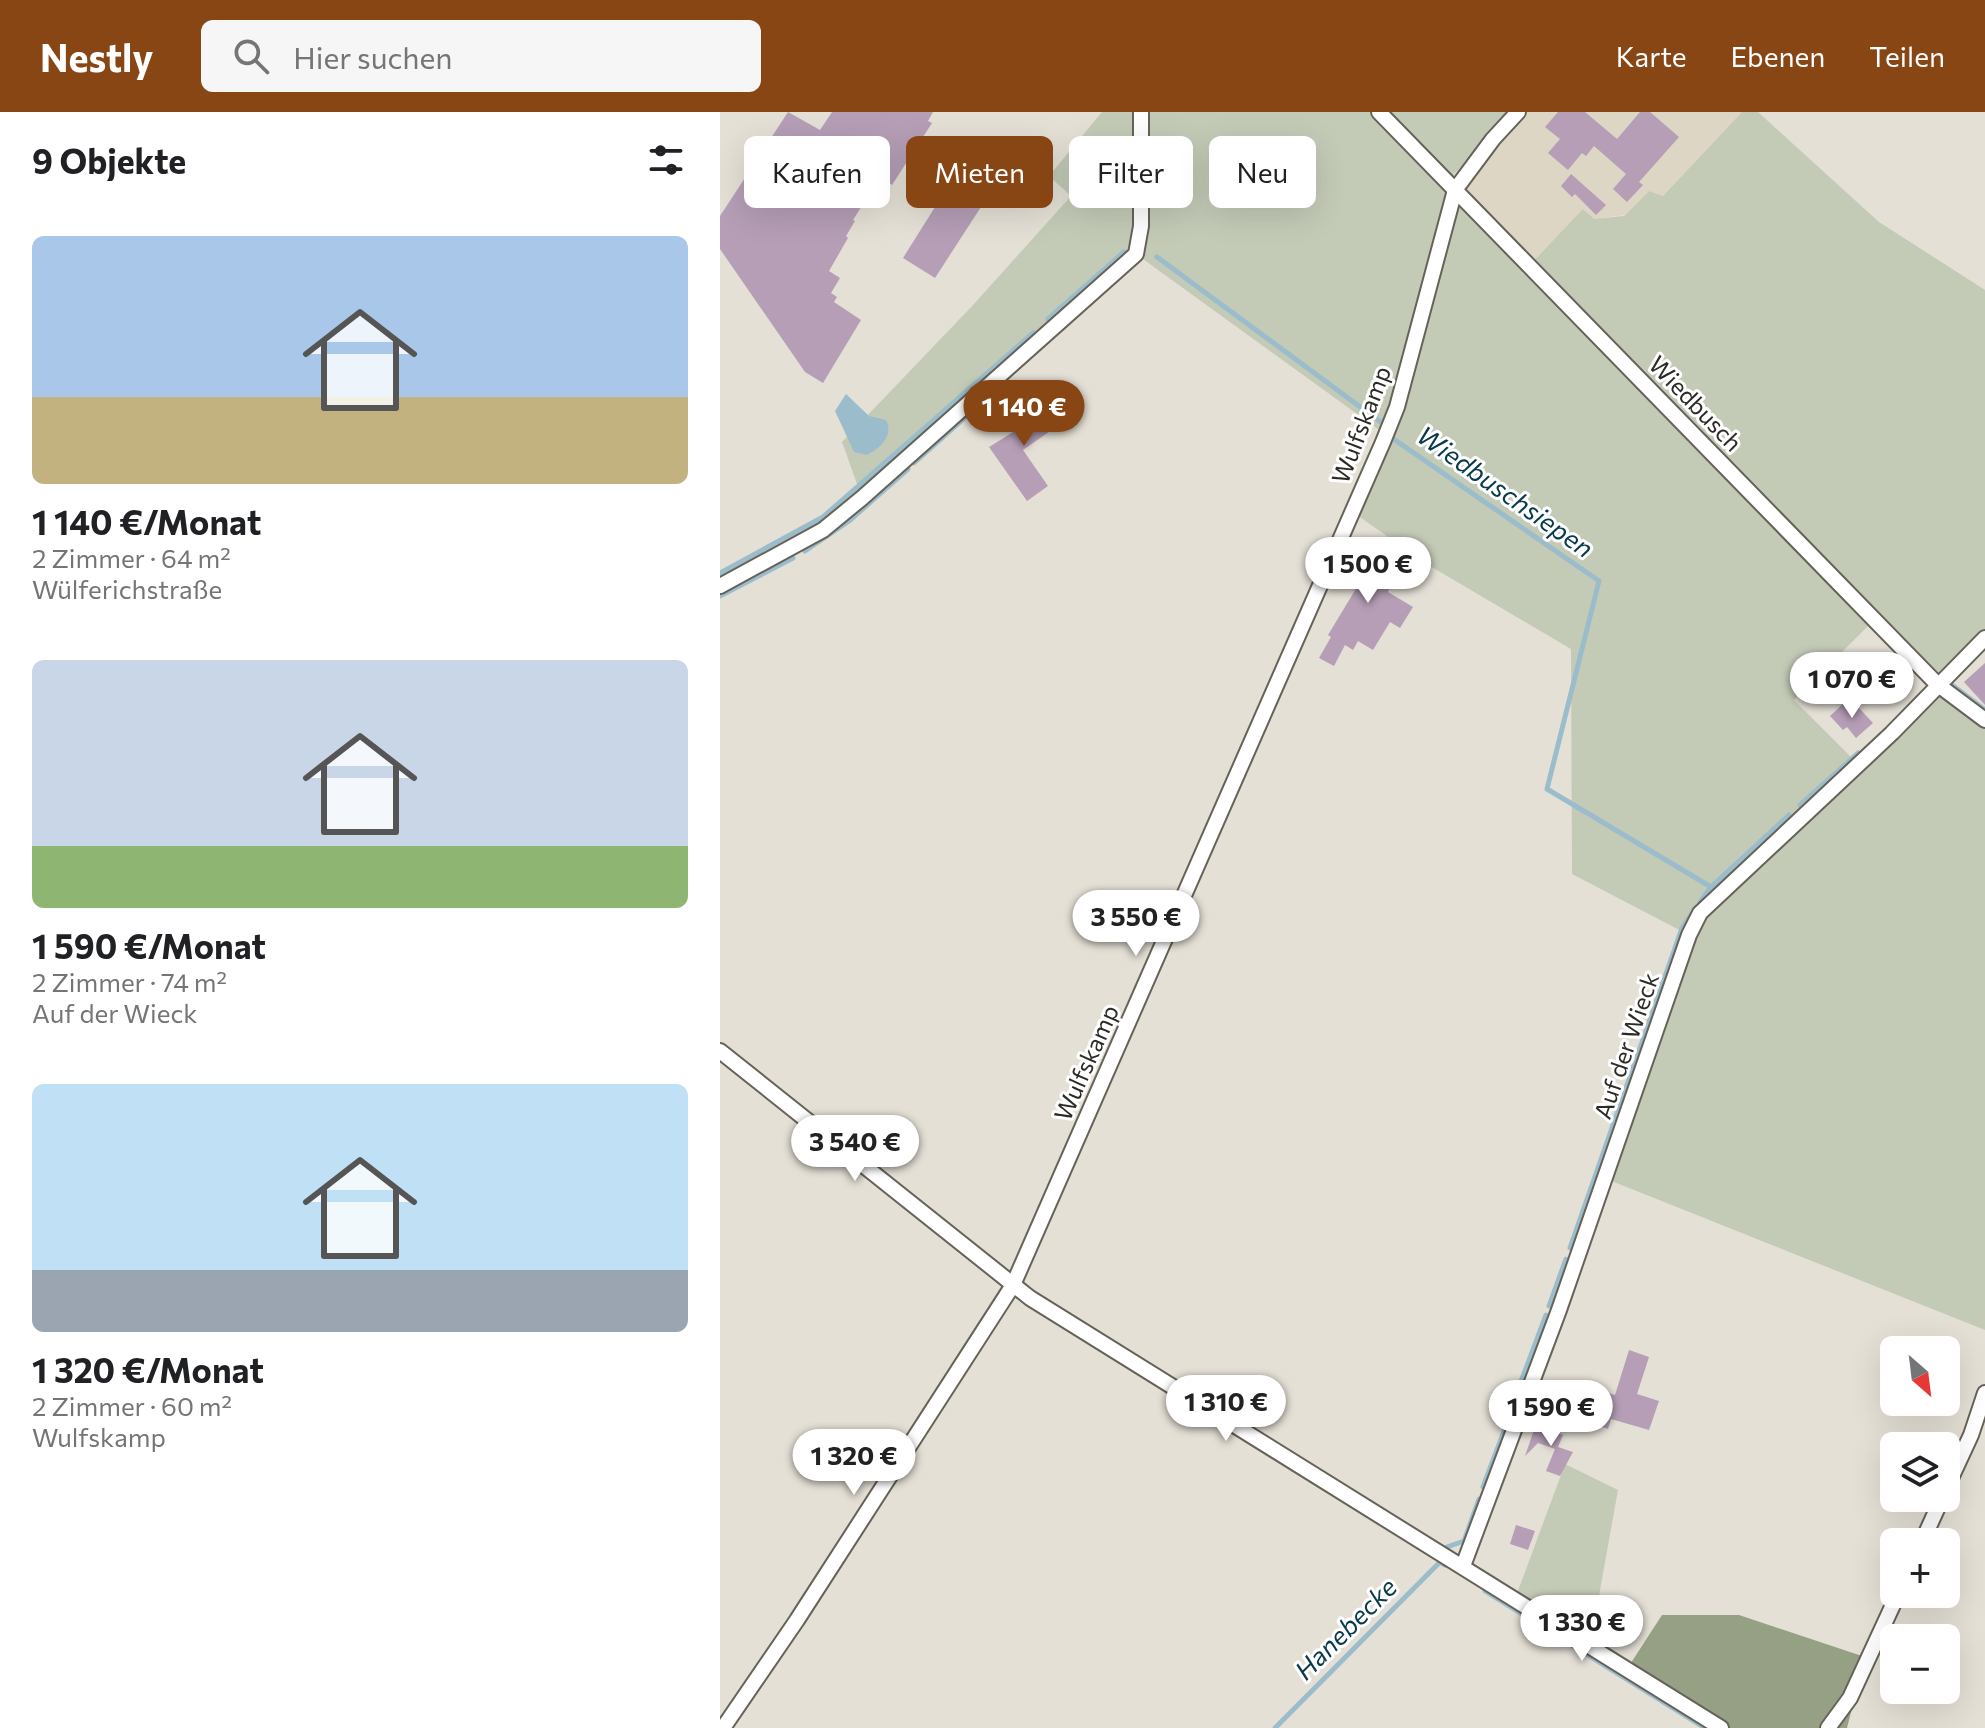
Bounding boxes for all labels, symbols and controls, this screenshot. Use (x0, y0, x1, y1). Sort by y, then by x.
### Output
search box (201, 20, 761, 92)
text: Nestly (40, 33, 153, 80)
icon: search (229, 34, 273, 78)
text: Hier suchen (293, 38, 452, 75)
text: Karte (1616, 39, 1687, 73)
text: Ebenen (1731, 39, 1825, 73)
text: Teilen (1869, 39, 1945, 73)
chip: Kaufen (744, 136, 890, 208)
chip: Mieten (906, 136, 1053, 208)
chip: Filter (1069, 136, 1193, 208)
chip: Neu (1209, 136, 1316, 208)
icon: filters (644, 138, 688, 182)
text: 9 Objekte (32, 139, 186, 181)
icon: home (288, 288, 432, 432)
street label: Wiedbusch (1644, 349, 1749, 457)
street label: Wulfskamp (1325, 362, 1396, 487)
pin: 1 140 € (950, 380, 1098, 448)
text: 1 140 € (982, 390, 1067, 421)
water label: Wiedbuschsiepen (1412, 419, 1600, 563)
text: 1 140 €/Monat (32, 500, 261, 542)
pin: 1 500 € (1294, 537, 1442, 605)
text: 2 Zimmer · 64 m² (32, 542, 231, 573)
text: 1 500 € (1323, 547, 1413, 578)
text: Wülferichstraße (32, 573, 222, 604)
pin: 1 070 € (1778, 652, 1926, 720)
text: 1 070 € (1808, 662, 1896, 693)
icon: home (288, 712, 432, 856)
pin: 3 550 € (1062, 890, 1210, 958)
text: 3 550 € (1091, 900, 1181, 931)
text: 1 590 €/Monat (32, 924, 266, 966)
text: 2 Zimmer · 74 m² (32, 966, 227, 997)
street label: Auf der Wieck (1587, 969, 1664, 1122)
text: Auf der Wieck (32, 997, 197, 1028)
street label: Wulfskamp (1047, 1000, 1124, 1125)
pin: 3 540 € (781, 1115, 929, 1183)
text: 3 540 € (809, 1125, 901, 1156)
icon: home (288, 1136, 432, 1280)
north arrow (1880, 1336, 1960, 1416)
map controls (1880, 1336, 1960, 1704)
text: 1 320 €/Monat (32, 1348, 264, 1390)
pin: 1 310 € (1152, 1375, 1300, 1443)
pin: 1 590 € (1477, 1380, 1625, 1448)
text: 1 310 € (1184, 1385, 1268, 1416)
text: 2 Zimmer · 60 m² (32, 1390, 232, 1421)
text: 1 590 € (1507, 1390, 1595, 1421)
text: Wulfskamp (32, 1421, 166, 1452)
pin: 1 320 € (780, 1429, 928, 1497)
button: layers (1880, 1432, 1960, 1512)
text: 1 320 € (811, 1439, 897, 1470)
button: + (1880, 1528, 1960, 1608)
water label: Hanebecke (1288, 1571, 1402, 1685)
pin: 1 330 € (1508, 1595, 1656, 1663)
text: 1 330 € (1538, 1605, 1626, 1636)
button: − (1880, 1624, 1960, 1704)

